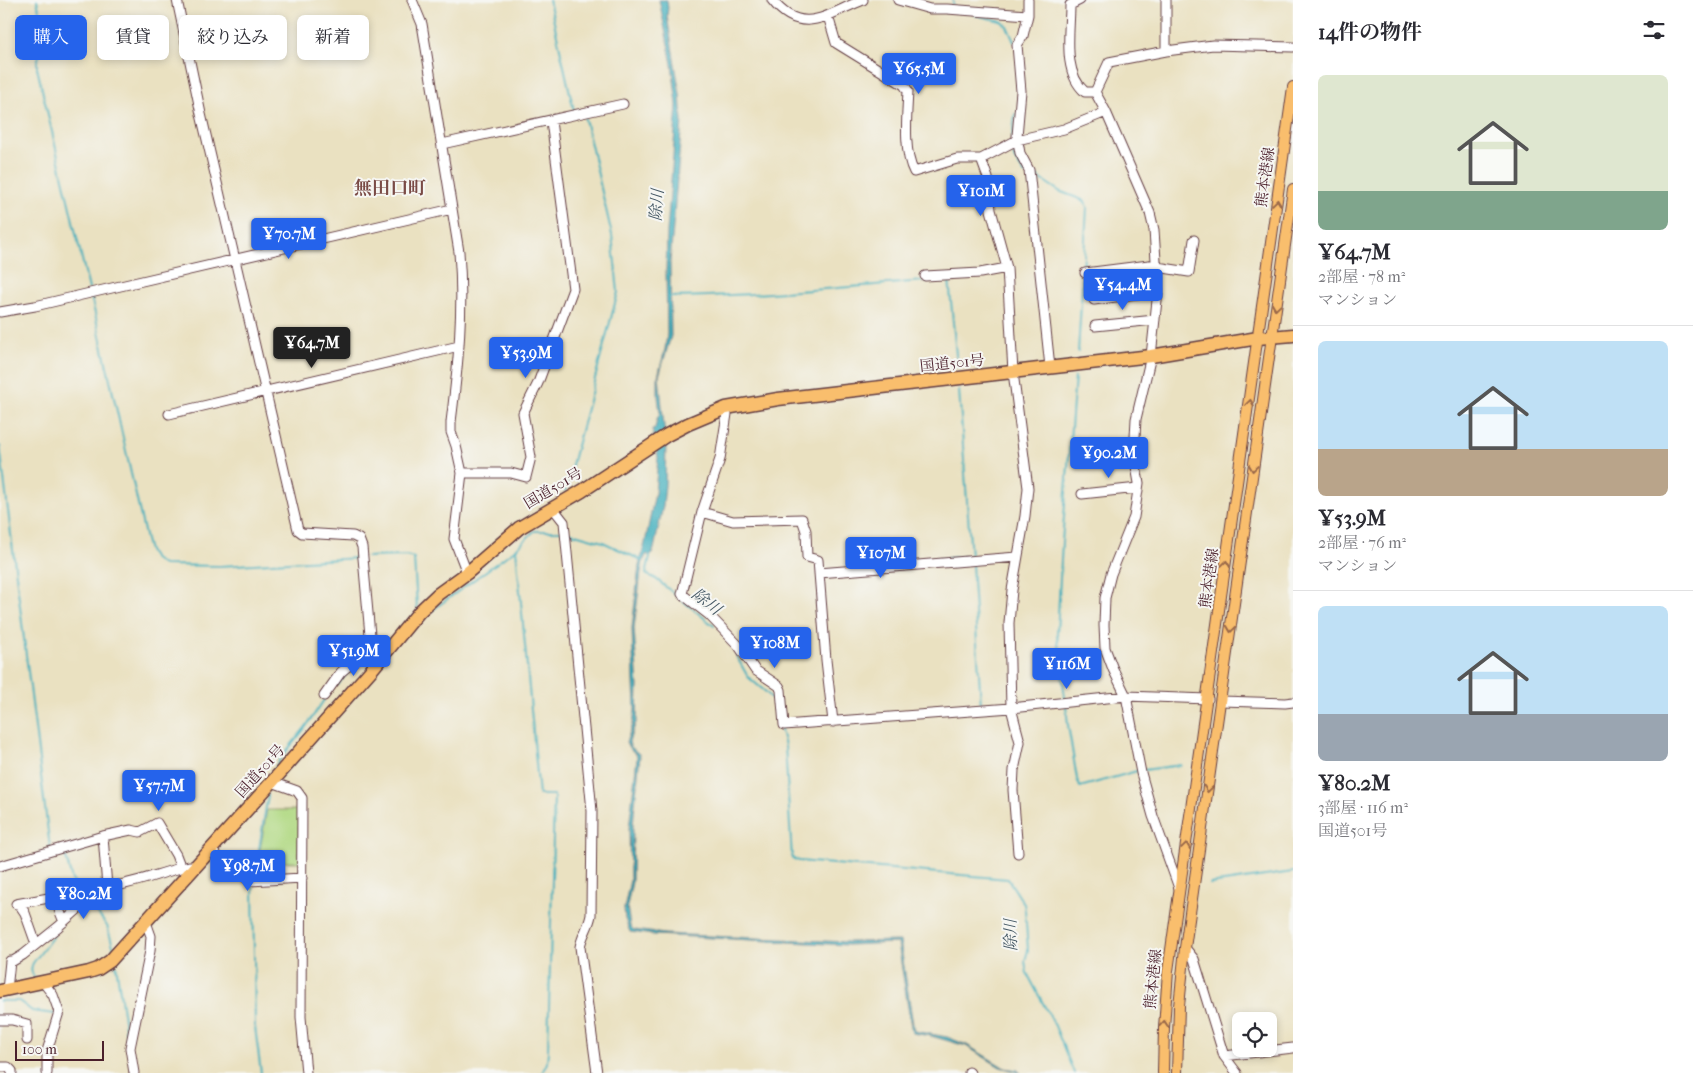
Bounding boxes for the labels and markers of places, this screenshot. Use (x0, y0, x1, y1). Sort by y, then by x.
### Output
pin: ¥65.5M (878, 52, 960, 95)
pin: ¥101M (946, 174, 1016, 217)
pin: ¥70.7M (248, 218, 330, 260)
pin: ¥54.4M (1082, 268, 1164, 311)
pin: ¥64.7M (271, 326, 353, 369)
pin: ¥53.9M (485, 336, 567, 379)
pin: ¥90.2M (1068, 436, 1150, 479)
pin: ¥107M (846, 536, 916, 579)
pin: ¥108M (740, 626, 810, 669)
pin: ¥51.9M (313, 634, 395, 677)
pin: ¥116M (1032, 648, 1102, 690)
pin: ¥57.7M (118, 770, 200, 812)
pin: ¥98.7M (207, 850, 289, 892)
pin: ¥80.2M (43, 878, 125, 920)

